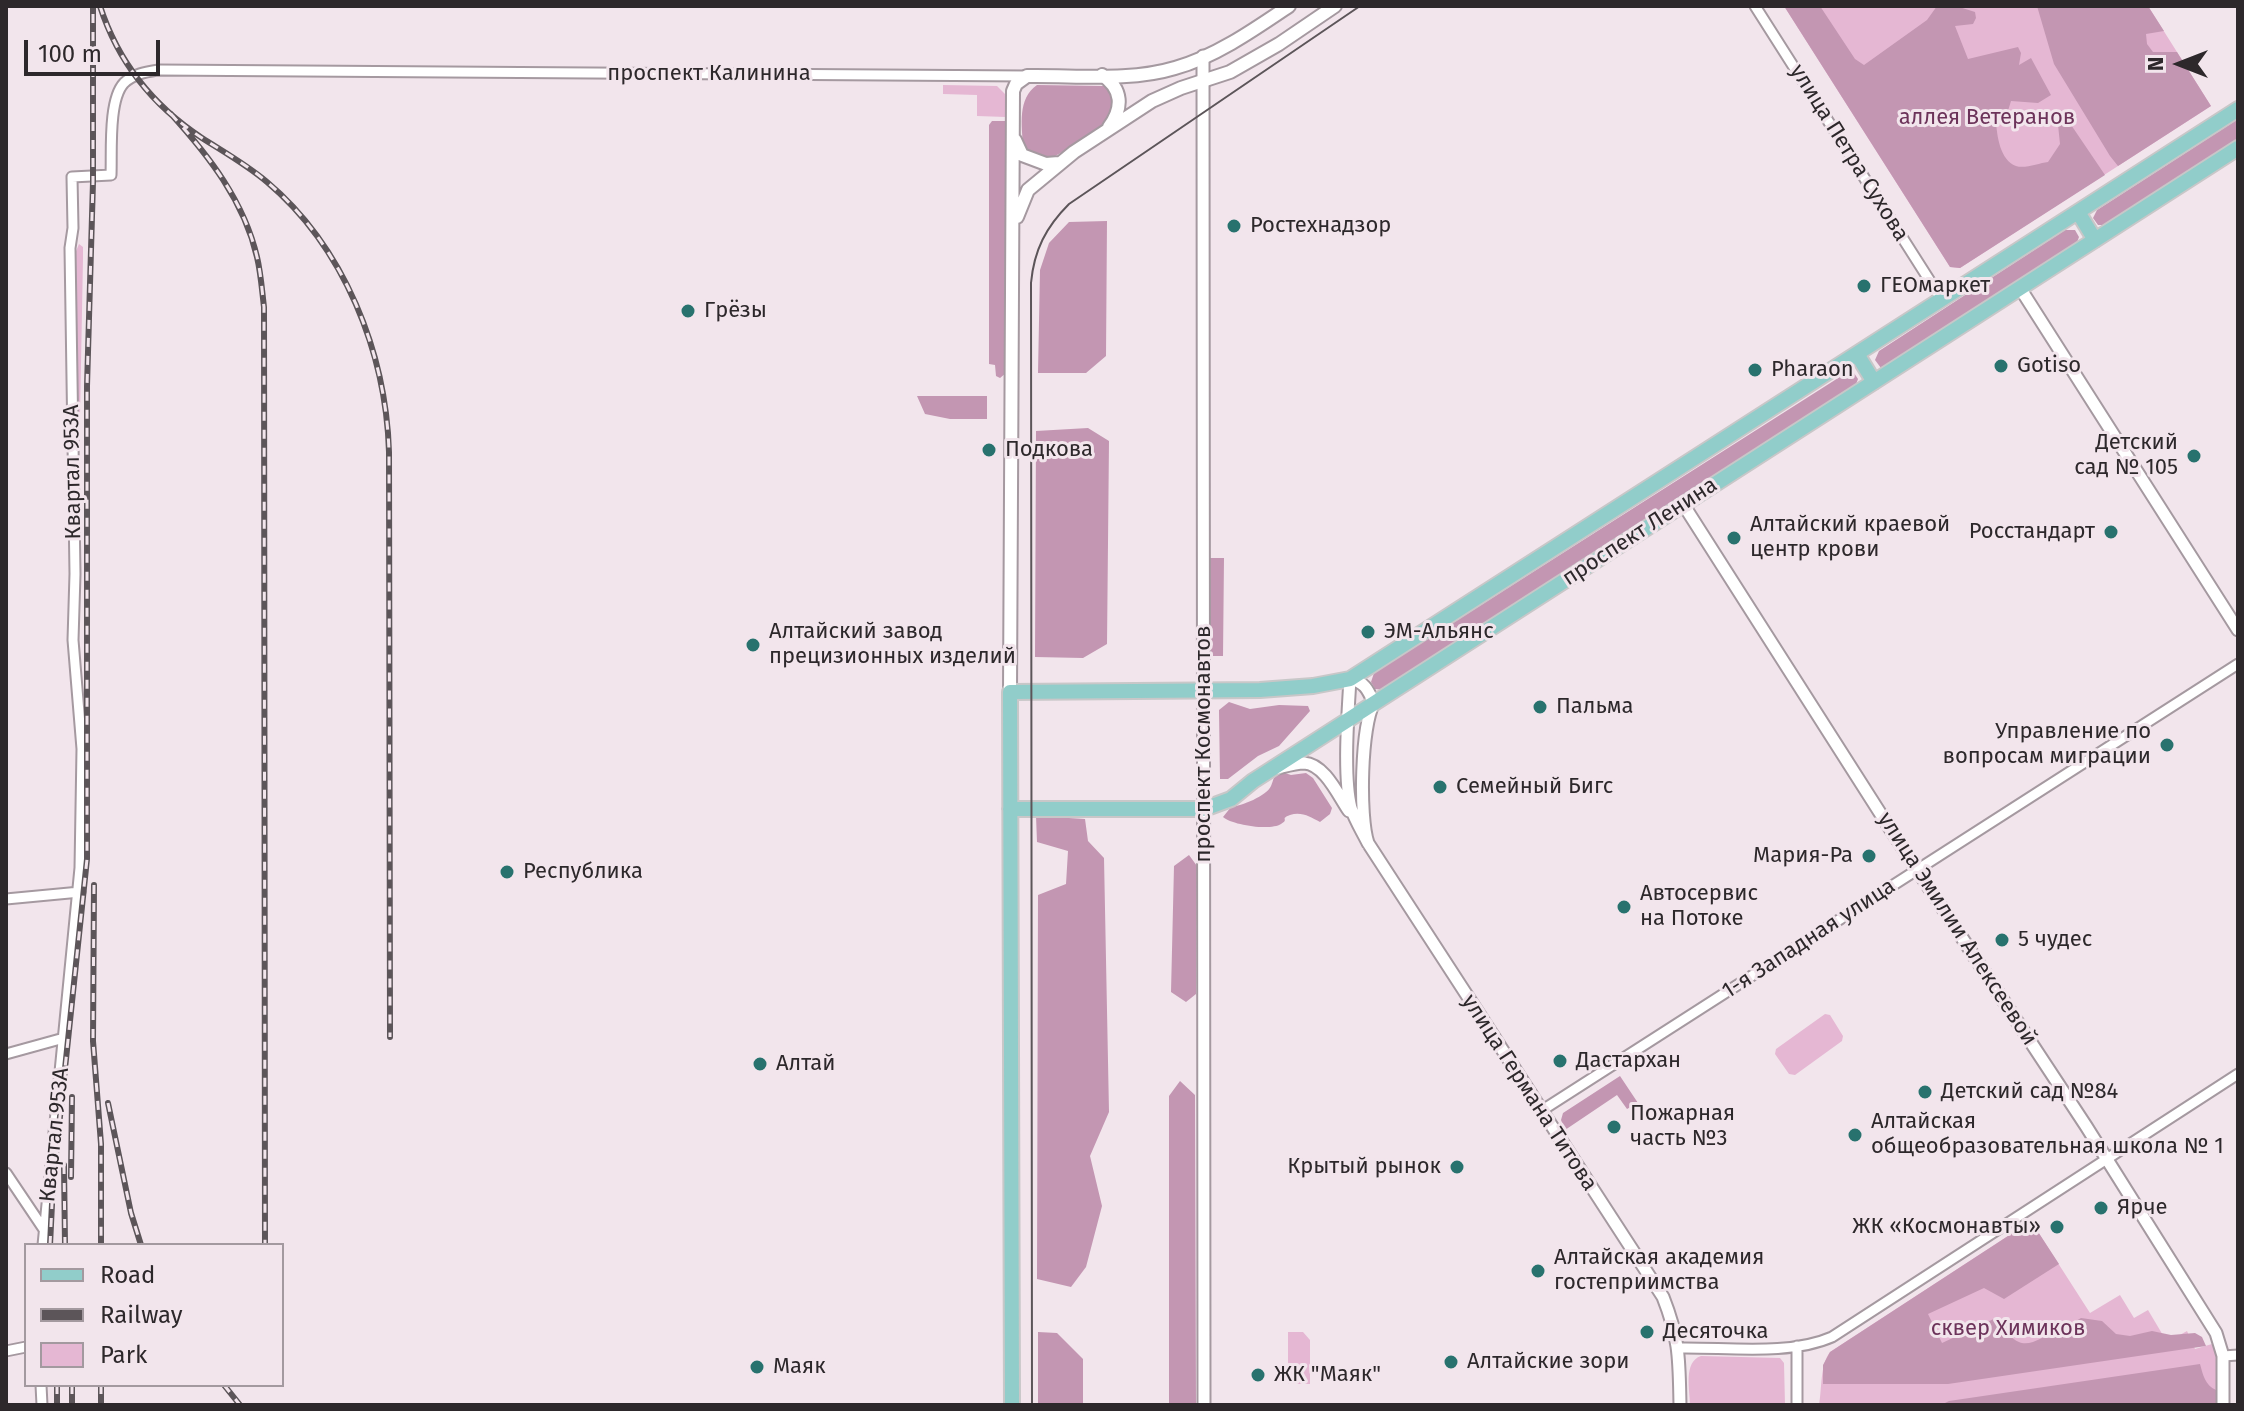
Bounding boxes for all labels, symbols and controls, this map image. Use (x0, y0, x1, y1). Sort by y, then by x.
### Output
scale bar (28, 24, 164, 74)
north arrow (2140, 24, 2220, 104)
text: 100 m (38, 40, 102, 68)
text: N (2142, 57, 2169, 71)
street label: улица Петра Сухова (1784, 60, 1914, 246)
street label: проспект Калинина (607, 61, 811, 87)
park label: аллея Ветеранов (1899, 105, 2075, 131)
place label: Ростехнадзор (1250, 213, 1391, 239)
marker: Ростехнадзор (1225, 217, 1243, 235)
place label: ГЕОмаркет (1880, 273, 1990, 299)
marker: ГЕОмаркет (1855, 277, 1873, 295)
place label: Грёзы (704, 298, 767, 324)
marker: Грёзы (679, 302, 697, 320)
place label: Gotiso (2017, 353, 2081, 379)
place label: Pharaon (1771, 357, 1854, 383)
marker: Gotiso (1992, 357, 2010, 375)
marker: Pharaon (1746, 361, 1764, 379)
street label: Квартал 953А (59, 404, 87, 540)
place label: Детский сад № 105 (2074, 430, 2178, 482)
place label: Подкова (1005, 437, 1093, 463)
marker: Подкова (980, 441, 998, 459)
marker: Детский сад № 105 (2185, 447, 2203, 465)
street label: проспект Ленина (1558, 472, 1722, 592)
place label: Алтайский краевой центр крови (1750, 512, 1950, 564)
place label: Росстандарт (1969, 519, 2095, 545)
marker: Росстандарт (2102, 523, 2120, 541)
marker: Алтайский краевой центр крови (1725, 529, 1743, 547)
place label: Алтайский завод прецизионных изделий (769, 619, 1016, 670)
place label: ЭМ-Альянс (1384, 619, 1494, 645)
marker: ЭМ-Альянс (1359, 623, 1377, 641)
street label: проспект Космонавтов (1191, 626, 1217, 862)
marker: Алтайский завод прецизионных изделий (744, 636, 762, 654)
place label: Пальма (1556, 694, 1634, 720)
marker: Пальма (1531, 698, 1549, 716)
place label: Управление по вопросам миграции (1943, 719, 2151, 770)
marker: Управление по вопросам миграции (2158, 736, 2176, 754)
place label: Семейный Бигс (1456, 774, 1613, 800)
marker: Семейный Бигс (1431, 778, 1449, 796)
street label: улица Эмилии Алексеевой (1872, 807, 2042, 1051)
place label: Мария-Ра (1753, 843, 1853, 869)
marker: Мария-Ра (1860, 847, 1878, 865)
place label: Республика (523, 859, 643, 885)
marker: Республика (498, 863, 516, 881)
street label: 1-я Западная улица (1718, 873, 1900, 1005)
place label: Автосервис на Потоке (1640, 881, 1758, 932)
marker: Автосервис на Потоке (1615, 898, 1633, 916)
place label: 5 чудес (2018, 927, 2092, 953)
marker: 5 чудес (1993, 931, 2011, 949)
street label: улица Германа Титова (1456, 990, 1602, 1196)
place label: Дастархан (1576, 1048, 1681, 1074)
place label: Алтай (776, 1051, 835, 1077)
marker: Дастархан (1551, 1052, 1569, 1070)
marker: Алтай (751, 1055, 769, 1073)
street label: Квартал 953А (35, 1066, 75, 1204)
place label: Детский сад №84 (1941, 1079, 2118, 1105)
marker: Детский сад №84 (1916, 1083, 1934, 1101)
place label: Пожарная часть №3 (1630, 1101, 1735, 1152)
place label: Алтайская общеобразовательная школа № 1 (1871, 1109, 2224, 1160)
marker: Пожарная часть №3 (1605, 1118, 1623, 1136)
marker: Алтайская общеобразовательная школа № 1 (1846, 1126, 1864, 1144)
place label: Крытый рынок (1287, 1154, 1441, 1180)
marker: Крытый рынок (1448, 1158, 1466, 1176)
place label: Ярче (2117, 1195, 2168, 1221)
marker: Ярче (2092, 1199, 2110, 1217)
place label: ЖК «Космонавты» (1852, 1214, 2041, 1240)
marker: ЖК «Космонавты» (2048, 1218, 2066, 1236)
legend (24, 1243, 284, 1387)
place label: Алтайская академия гостеприимства (1554, 1245, 1764, 1296)
text: Road (100, 1261, 155, 1289)
marker: Алтайская академия гостеприимства (1529, 1262, 1547, 1280)
text: Railway (100, 1301, 183, 1329)
park label: сквер Химиков (1931, 1316, 2085, 1342)
place label: Десяточка (1663, 1319, 1768, 1345)
marker: Десяточка (1638, 1323, 1656, 1341)
text: Park (100, 1341, 147, 1369)
place label: Алтайские зори (1467, 1349, 1629, 1375)
marker: Алтайские зори (1442, 1353, 1460, 1371)
place label: Маяк (773, 1354, 826, 1380)
marker: Маяк (748, 1358, 766, 1376)
place label: ЖК "Маяк" (1274, 1362, 1381, 1388)
marker: ЖК "Маяк" (1249, 1366, 1267, 1384)

